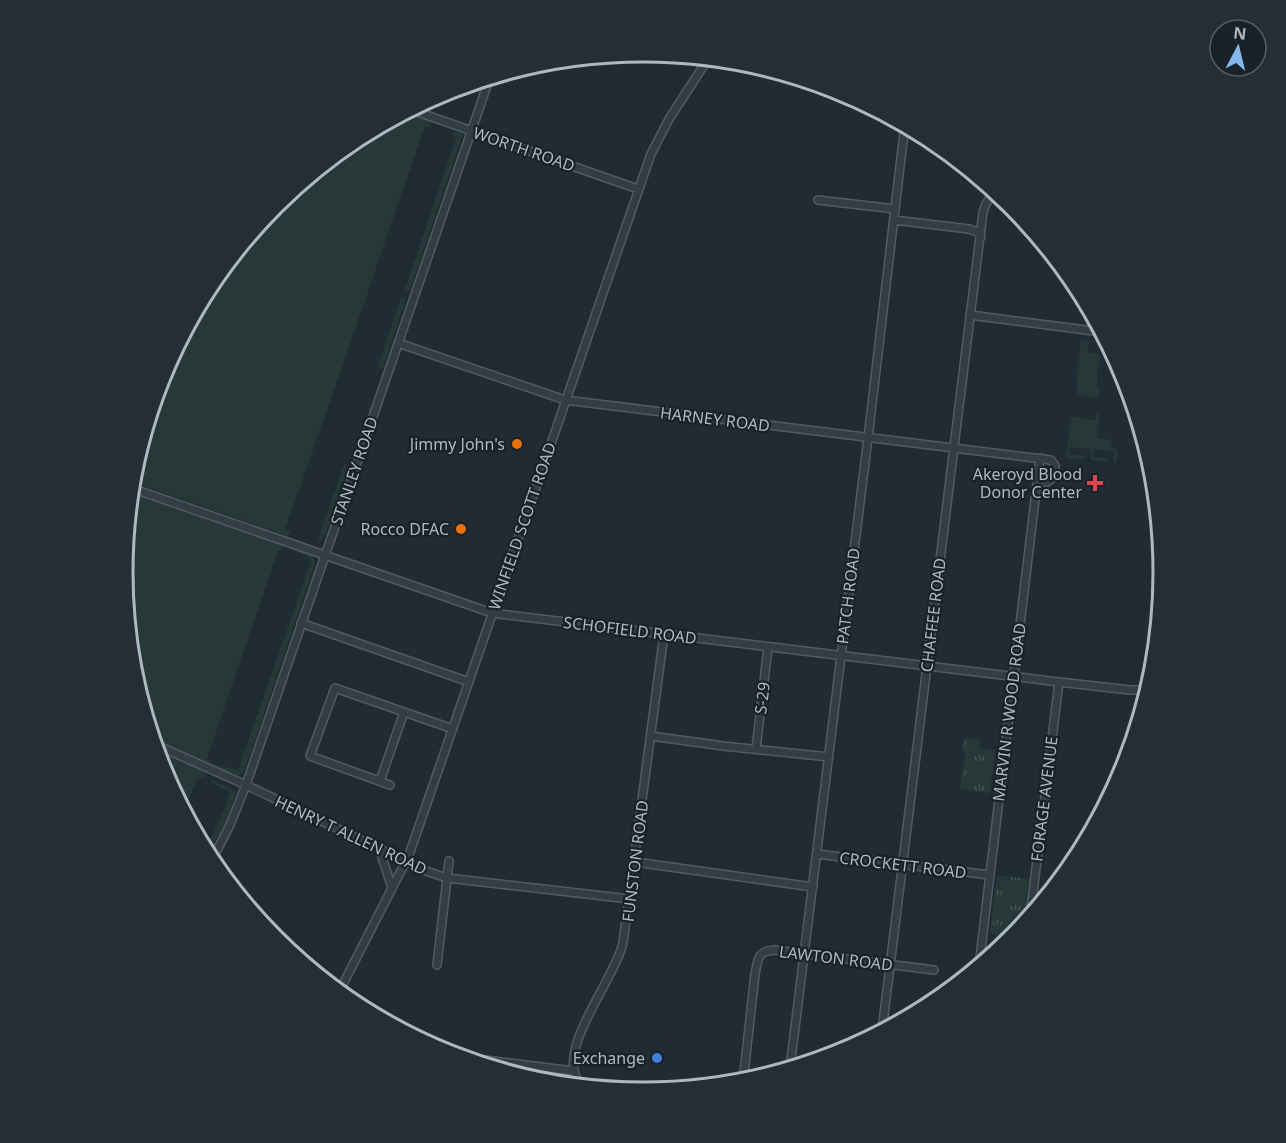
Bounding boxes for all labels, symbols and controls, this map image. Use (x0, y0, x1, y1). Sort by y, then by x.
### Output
north arrow (1208, 18, 1268, 78)
text: N (1232, 21, 1248, 45)
street label: WORTH ROAD (470, 121, 578, 177)
street label: HARNEY ROAD (659, 401, 771, 437)
street label: STANLEY ROAD (325, 414, 383, 528)
place label: Jimmy John's (408, 433, 505, 455)
marker: Jimmy John's (510, 437, 524, 451)
street label: WINFIELD SCOTT ROAD (483, 439, 561, 613)
place label: Akeroyd Blood Donor Center (973, 463, 1082, 503)
marker: Akeroyd Blood Donor Center (1086, 474, 1104, 492)
place label: Rocco DFAC (360, 518, 449, 540)
marker: Rocco DFAC (454, 522, 468, 536)
street label: PATCH ROAD (831, 547, 865, 645)
street label: CHAFFEE ROAD (915, 557, 951, 673)
street label: SCHOFIELD ROAD (562, 611, 698, 649)
street label: MARVIN R WOOD ROAD (987, 621, 1031, 803)
street label: S-29 (749, 681, 775, 715)
street label: FORAGE AVENUE (1025, 735, 1063, 863)
street label: HENRY T ALLEN ROAD (271, 790, 431, 880)
street label: FUNSTON ROAD (617, 799, 653, 923)
street label: CROCKETT ROAD (838, 846, 968, 884)
street label: LAWTON ROAD (778, 940, 894, 976)
place label: Exchange (573, 1047, 645, 1069)
marker: Exchange (650, 1051, 664, 1065)

